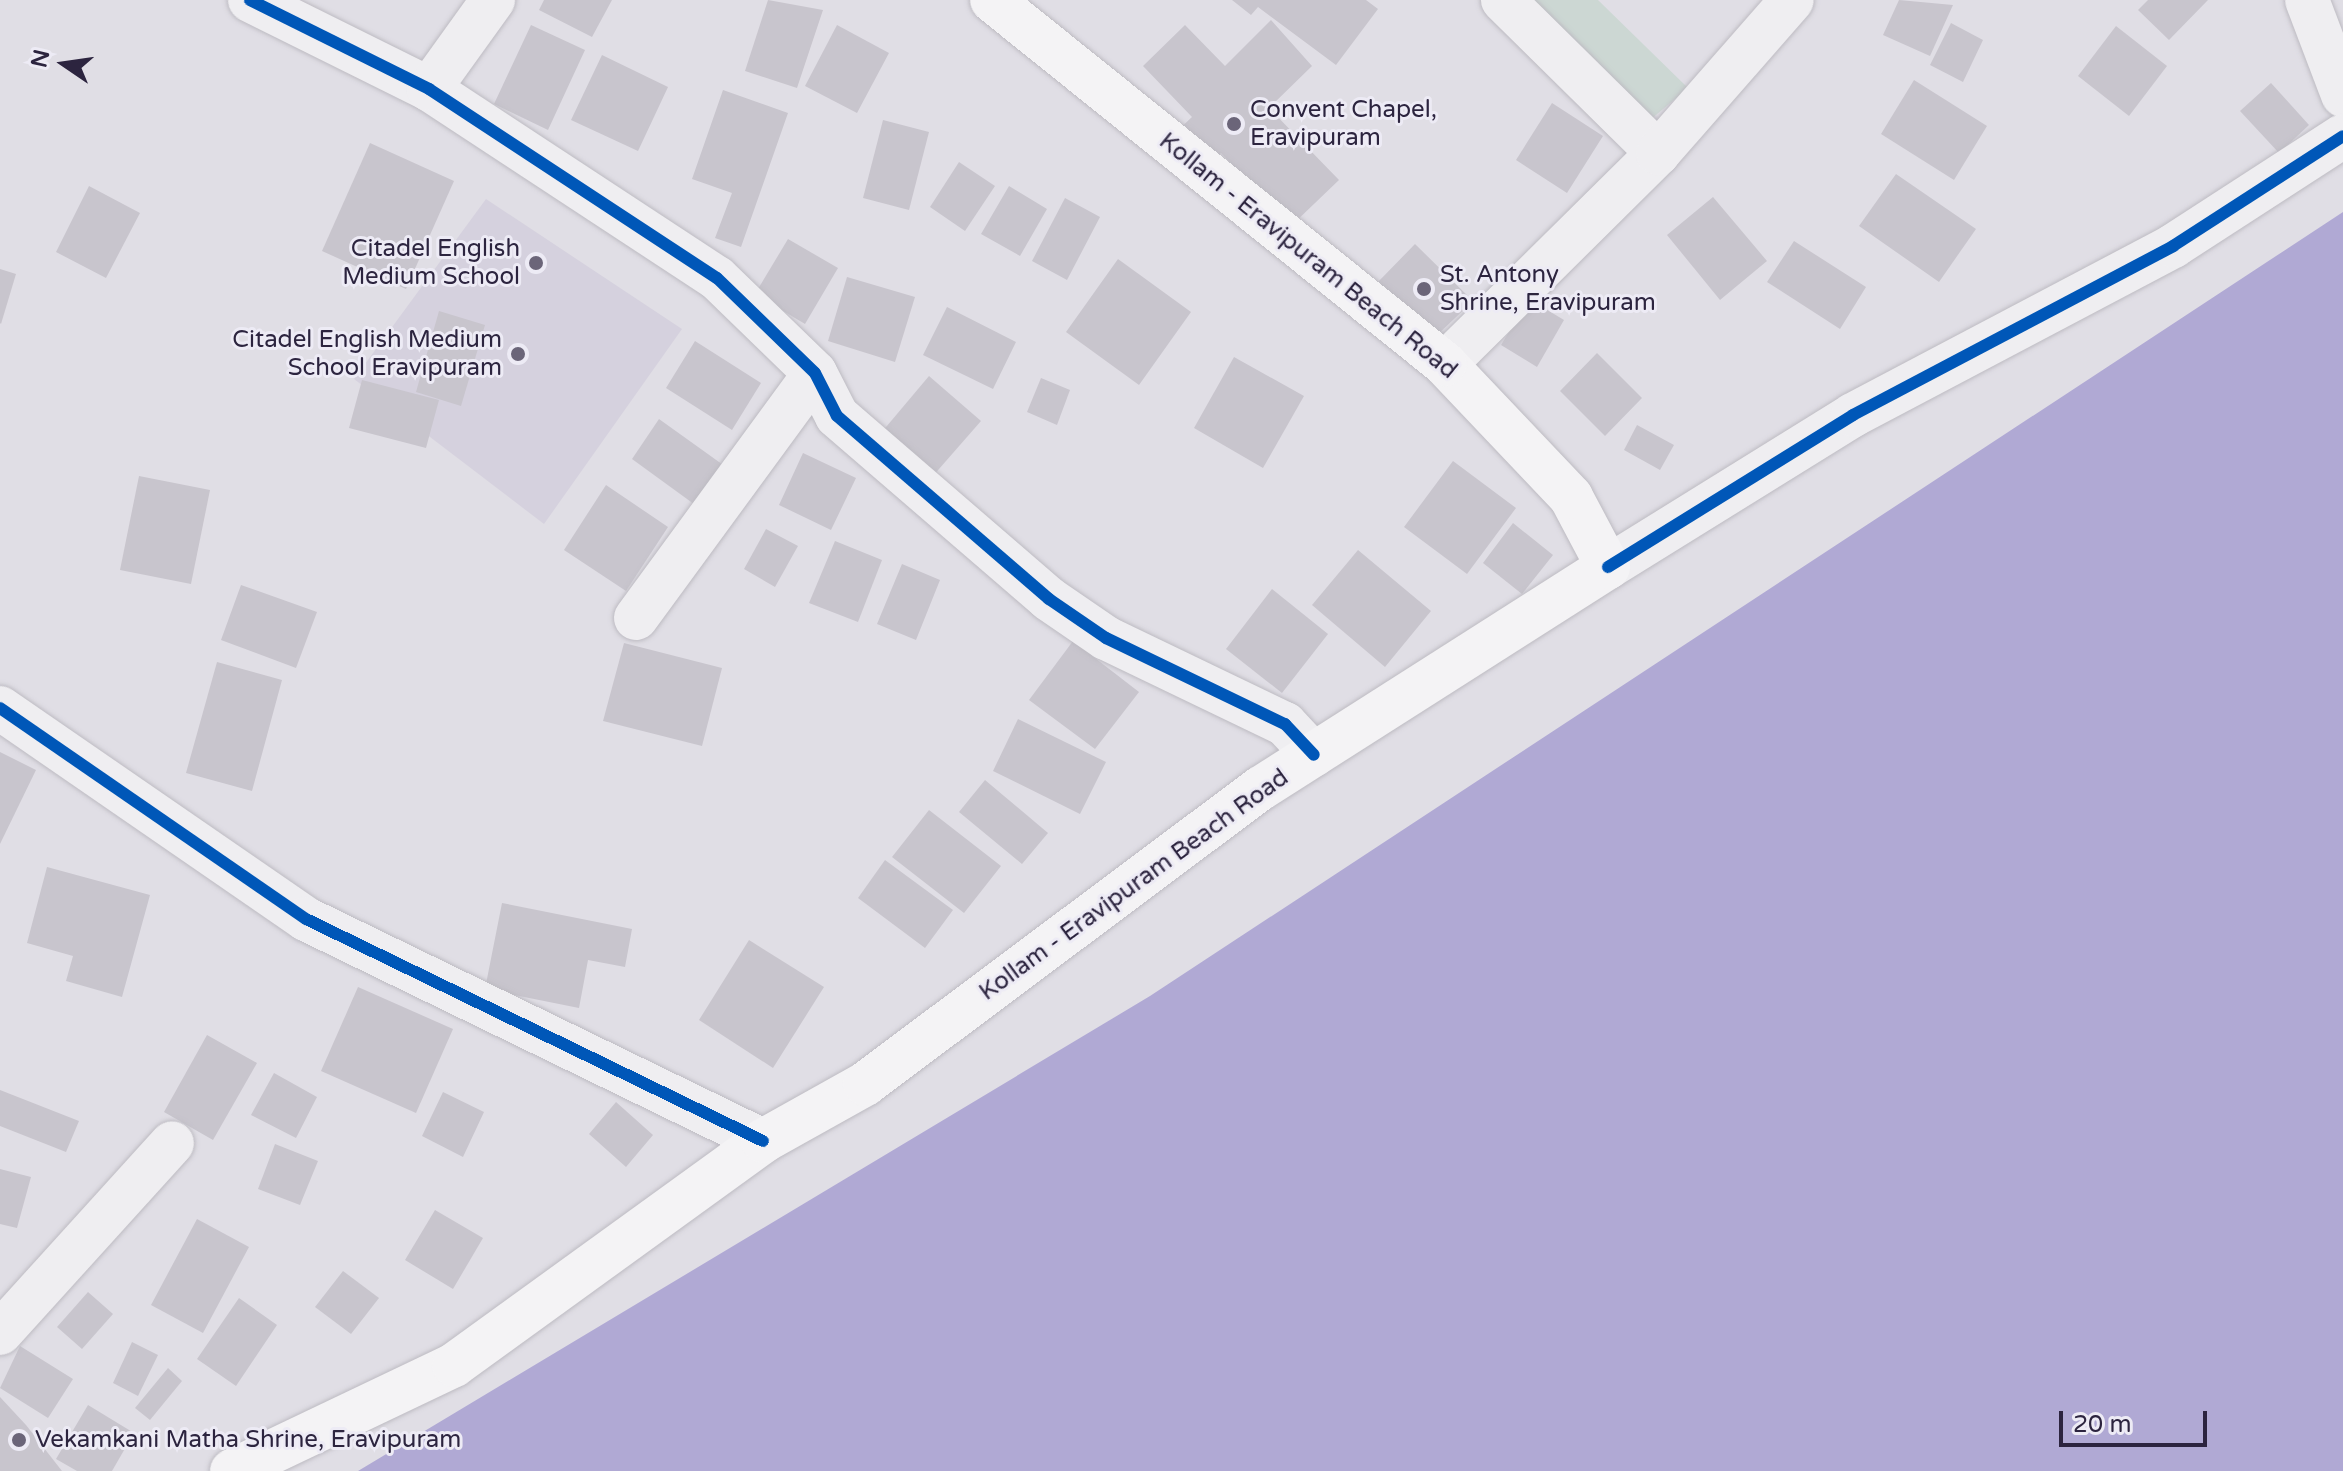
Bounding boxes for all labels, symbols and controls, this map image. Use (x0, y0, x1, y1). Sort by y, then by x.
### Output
north arrow (24, 24, 104, 104)
text: N (26, 47, 55, 70)
place label: Convent Chapel, Eravipuram (1250, 96, 1437, 152)
marker: Convent Chapel, Eravipuram (1225, 115, 1243, 133)
street label: Kollam - Eravipuram Beach Road (1153, 127, 1463, 385)
place label: Citadel English Medium School (342, 235, 520, 291)
marker: Citadel English Medium School (527, 254, 545, 272)
place label: St. Antony Shrine, Eravipuram (1440, 261, 1656, 317)
marker: St. Antony Shrine, Eravipuram (1415, 280, 1433, 298)
place label: Citadel English Medium School Eravipuram (232, 326, 502, 382)
marker: Citadel English Medium School Eravipuram (509, 345, 527, 363)
street label: Kollam - Eravipuram Beach Road (974, 763, 1294, 1007)
scale bar (2063, 1395, 2211, 1445)
text: 20 m (2073, 1410, 2131, 1439)
place label: Vekamkani Matha Shrine, Eravipuram (35, 1426, 461, 1454)
marker: Vekamkani Matha Shrine, Eravipuram (10, 1431, 28, 1449)

